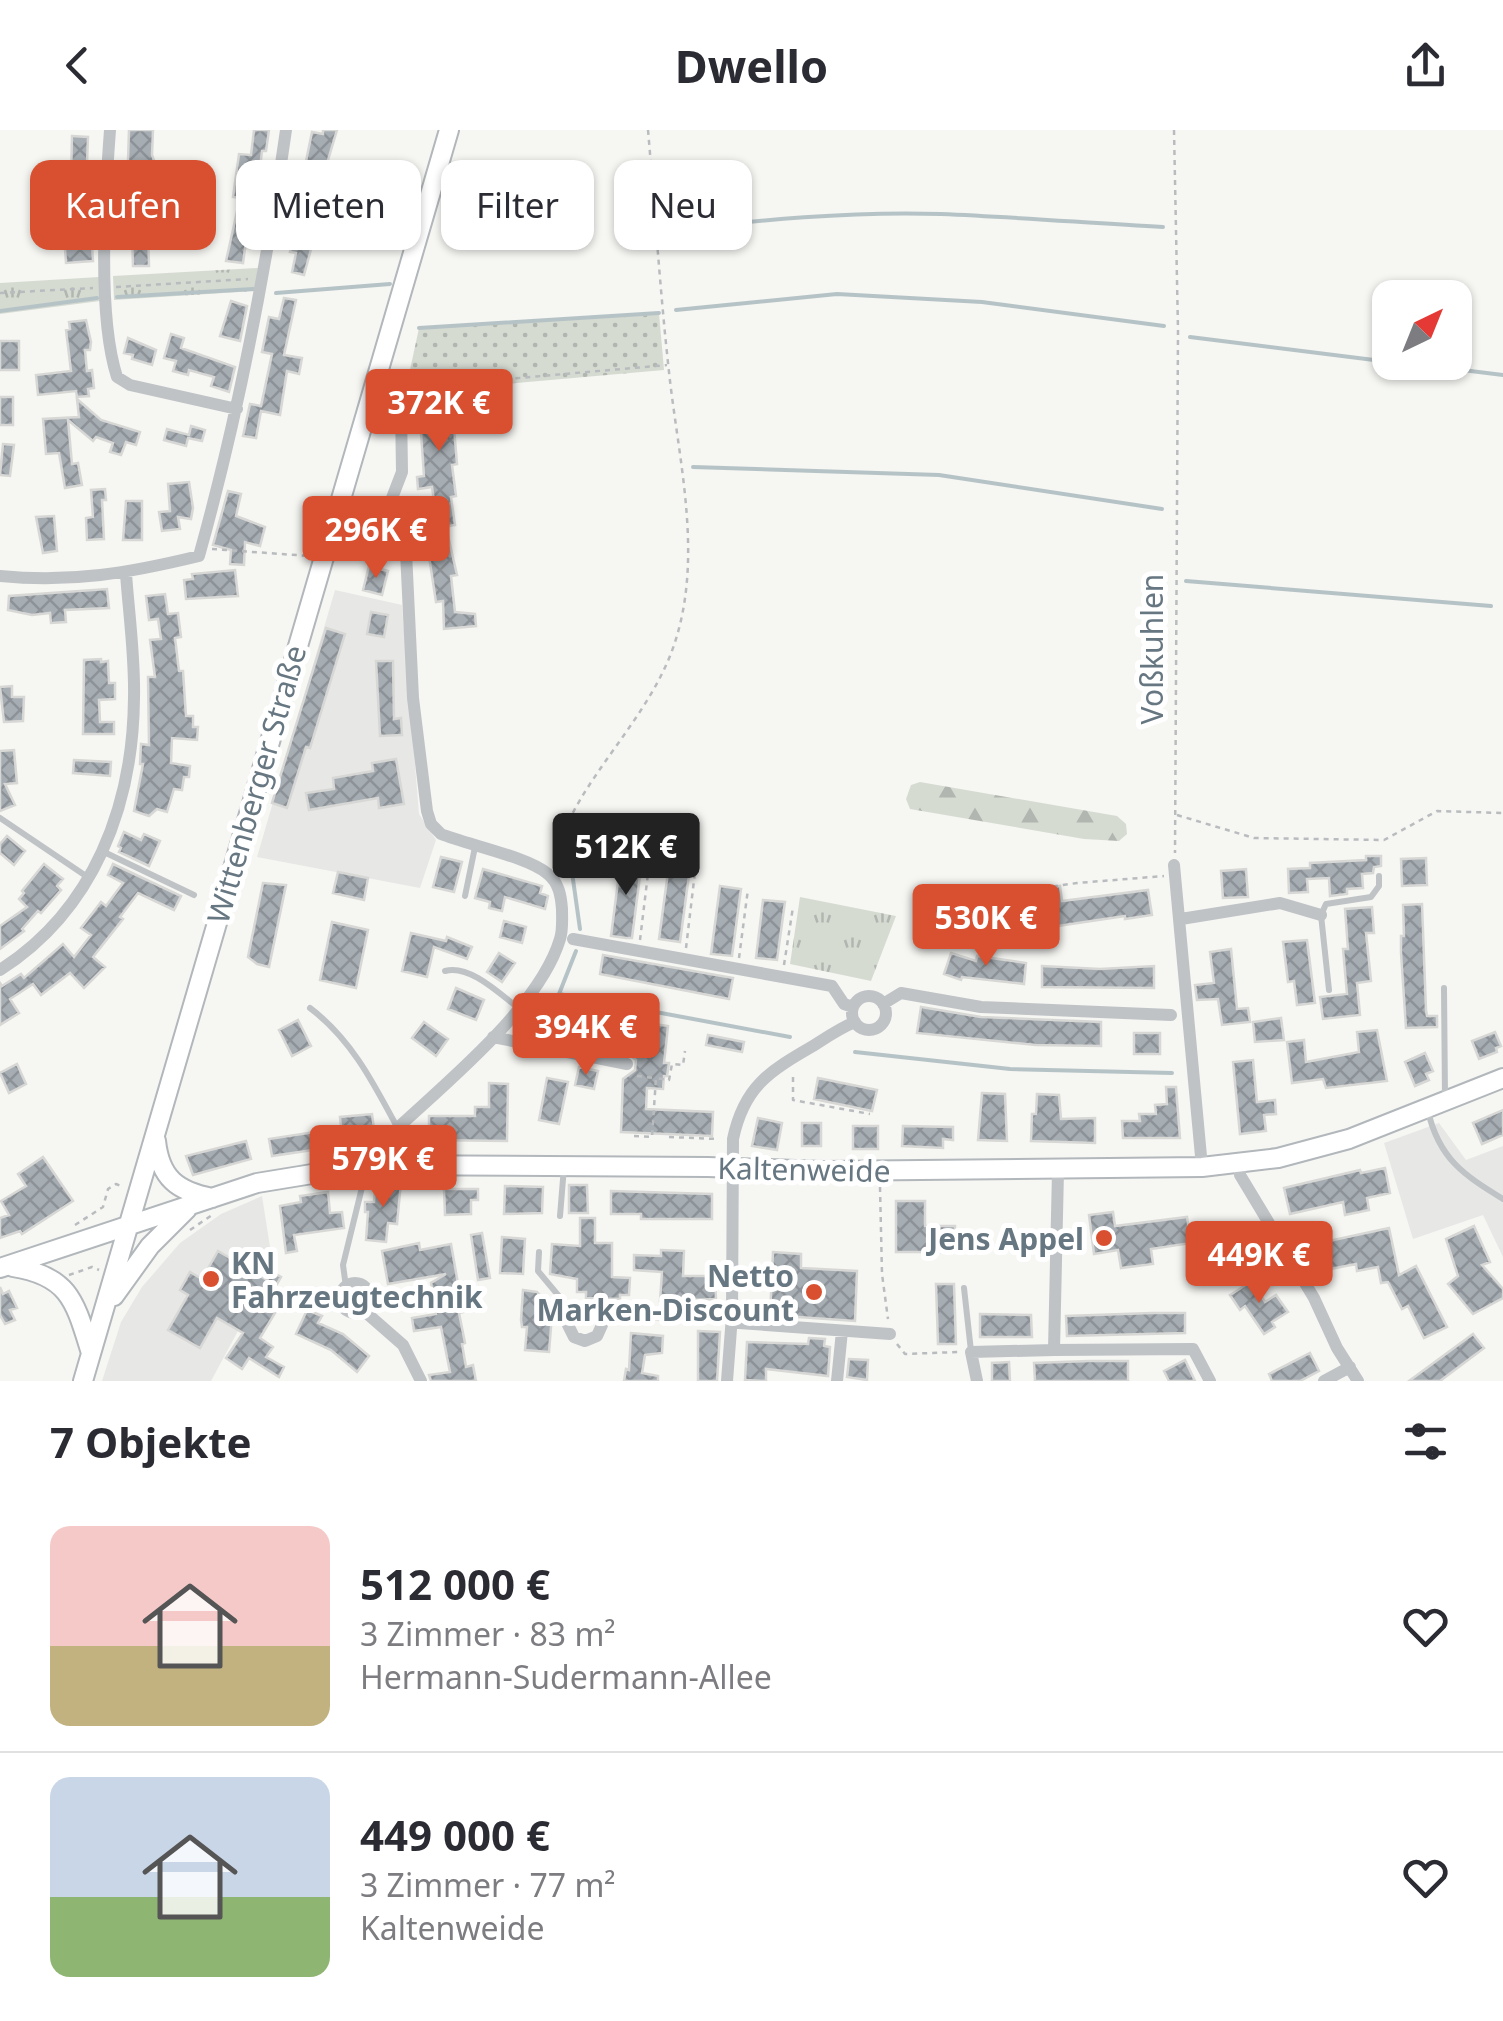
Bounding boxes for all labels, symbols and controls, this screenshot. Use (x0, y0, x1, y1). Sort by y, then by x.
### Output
text: Dwello (675, 35, 828, 96)
icon: back (50, 38, 105, 93)
icon: share (1398, 38, 1453, 93)
chip: Kaufen (30, 160, 216, 250)
chip: Mieten (236, 160, 421, 250)
chip: Filter (441, 160, 594, 250)
chip: Neu (614, 160, 752, 250)
north arrow (1372, 280, 1472, 380)
map controls (1372, 280, 1472, 380)
pin: 372K € (358, 369, 520, 454)
text: 372K € (388, 380, 490, 423)
pin: 296K € (295, 496, 457, 581)
text: 296K € (325, 507, 427, 550)
street label: Voßkuhlen (1131, 574, 1172, 724)
street label: Wittenberger Straße (197, 640, 315, 928)
pin: 512K € (545, 813, 707, 898)
text: 512K € (575, 824, 677, 867)
pin: 530K € (905, 884, 1067, 969)
text: 530K € (935, 895, 1037, 938)
pin: 394K € (505, 993, 667, 1078)
text: 394K € (535, 1004, 637, 1047)
pin: 579K € (302, 1125, 464, 1210)
text: 579K € (332, 1136, 434, 1179)
street label: Kaltenweide (717, 1147, 891, 1191)
place label: Jens Appel (925, 1218, 1084, 1259)
pin: 449K € (1178, 1221, 1340, 1306)
marker: Jens Appel (1093, 1227, 1115, 1249)
text: 449K € (1208, 1232, 1310, 1275)
place label: KN Fahrzeugtechnik (231, 1242, 483, 1317)
place label: Netto Marken-Discount (536, 1255, 794, 1330)
marker: KN Fahrzeugtechnik (200, 1268, 222, 1290)
marker: Netto Marken-Discount (803, 1281, 825, 1303)
text: 7 Objekte (50, 1413, 252, 1470)
icon: filters (1398, 1414, 1453, 1469)
text: 512 000 € (360, 1555, 550, 1612)
icon: home (130, 1566, 250, 1686)
icon: heart (1398, 1599, 1453, 1654)
text: 3 Zimmer · 83 m² (360, 1612, 616, 1655)
text: Hermann-Sudermann-Allee (360, 1655, 772, 1698)
text: 449 000 € (360, 1806, 550, 1863)
icon: home (130, 1817, 250, 1937)
icon: heart (1398, 1850, 1453, 1905)
text: 3 Zimmer · 77 m² (360, 1863, 616, 1906)
text: Kaltenweide (360, 1906, 545, 1949)

